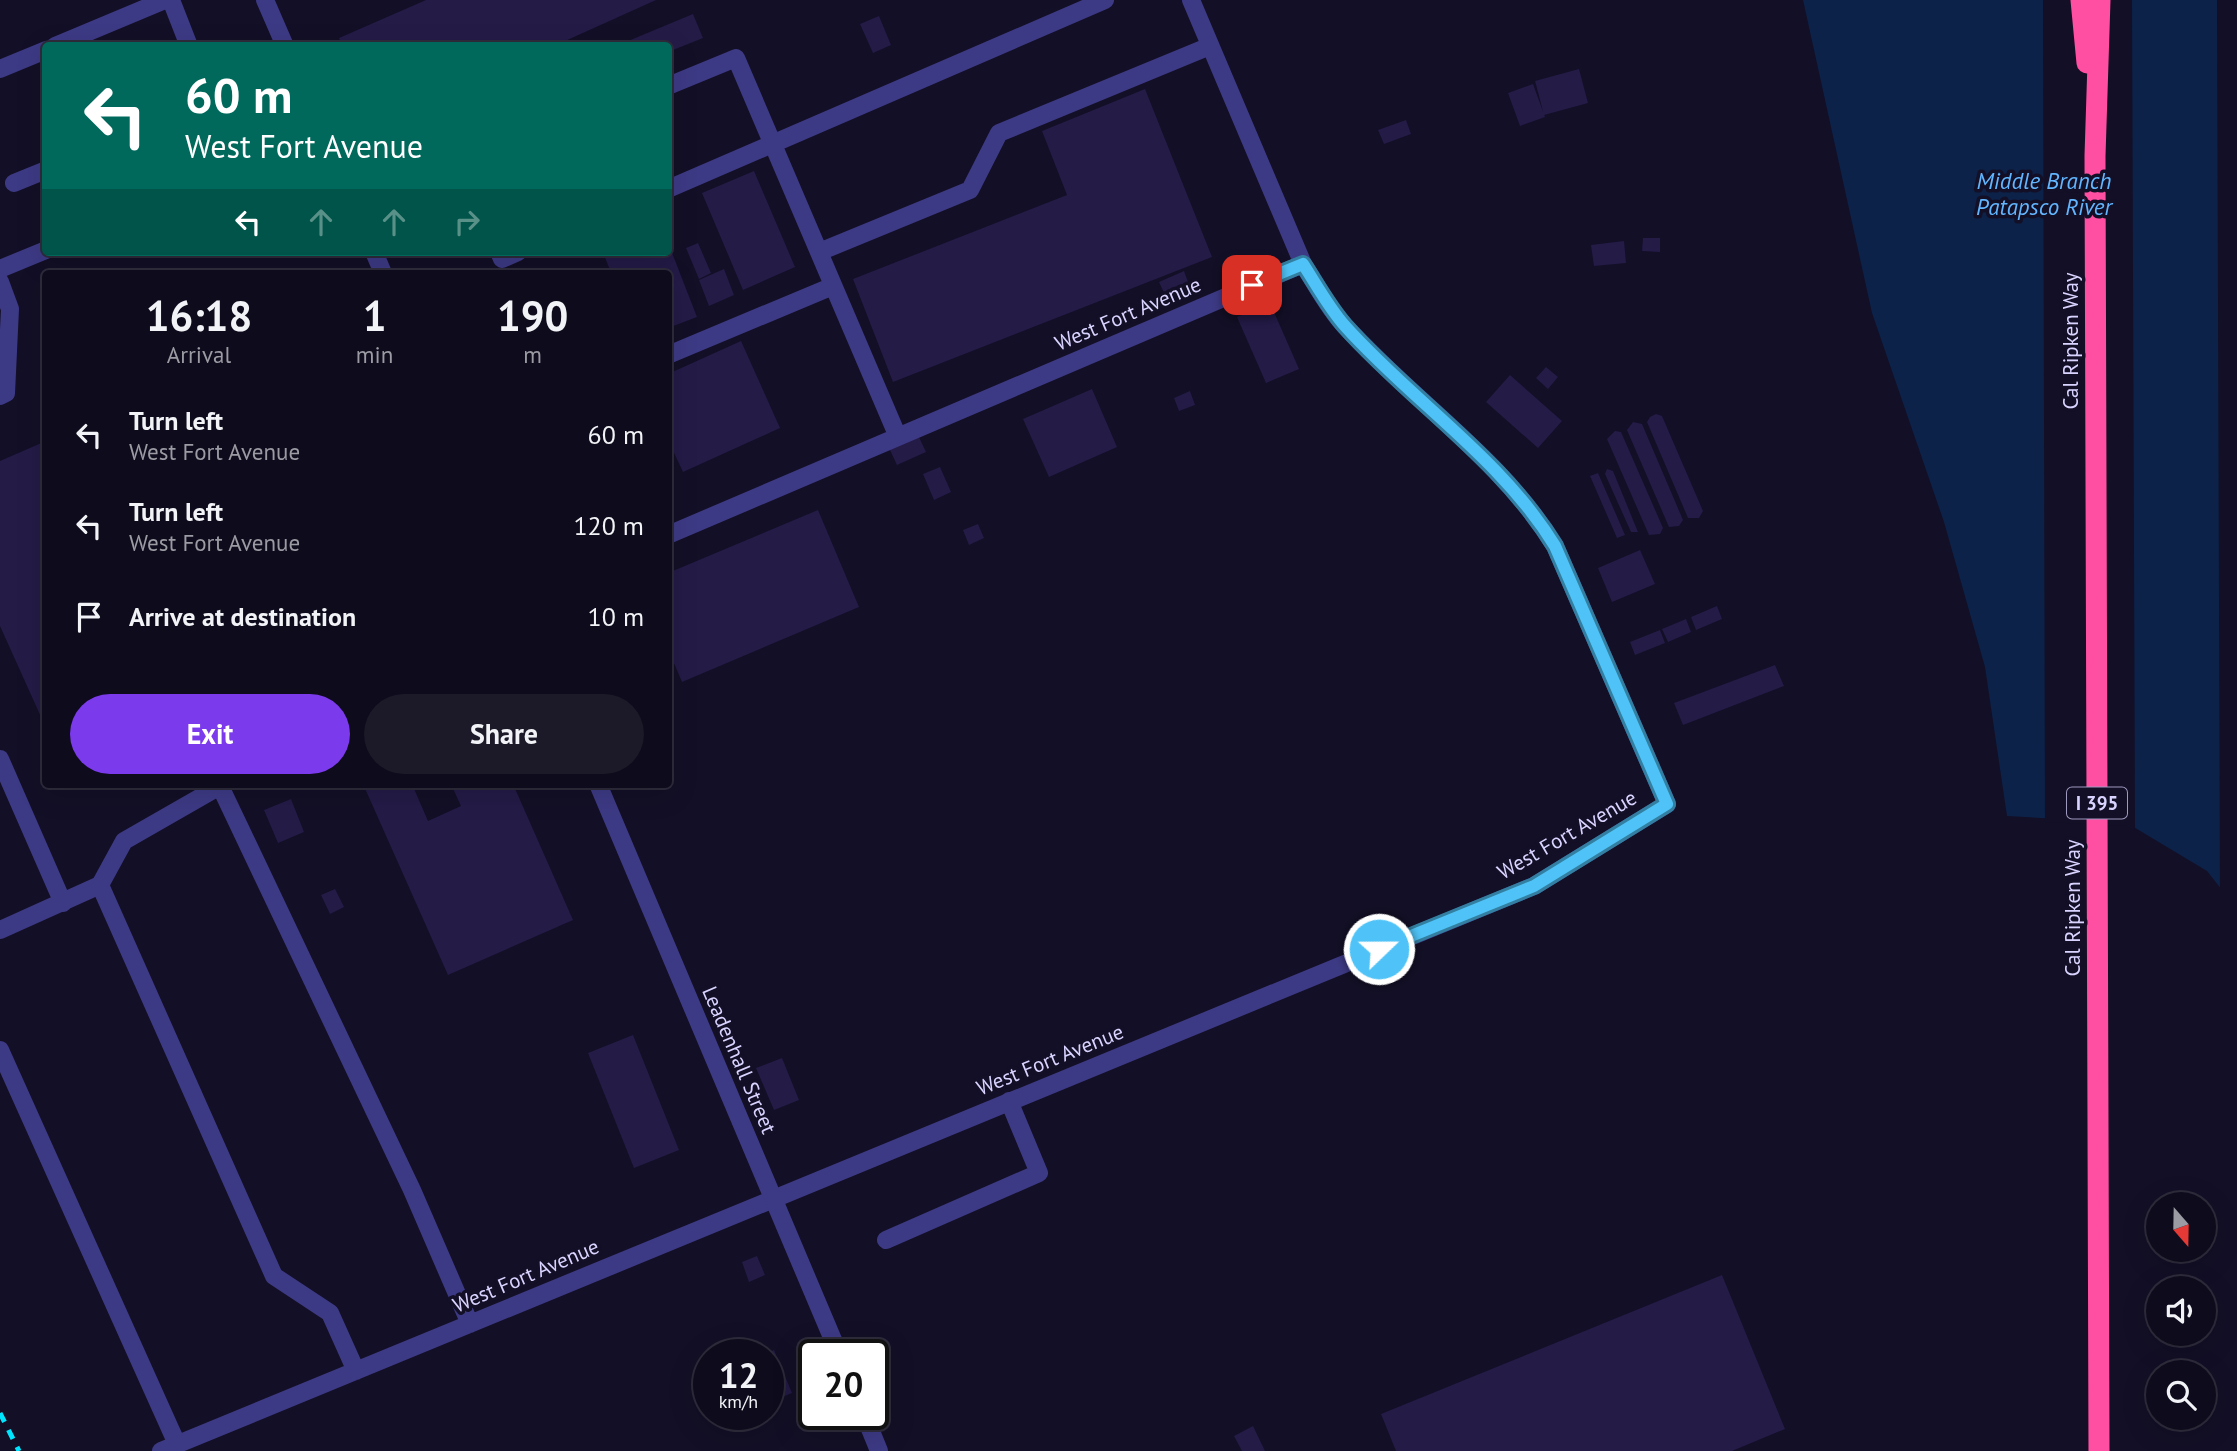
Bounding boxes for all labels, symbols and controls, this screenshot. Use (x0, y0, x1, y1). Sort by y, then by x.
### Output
text: 60 m (185, 63, 292, 127)
icon: left (70, 70, 161, 161)
text: West Fort Avenue (185, 125, 423, 167)
water label: Middle Branch Patapsco River (1976, 166, 2113, 221)
icon: left (229, 203, 267, 241)
icon: ahead (302, 203, 340, 241)
icon: ahead (375, 203, 413, 241)
icon: right (448, 203, 486, 241)
pin (1222, 255, 1282, 315)
icon: arrive (1233, 266, 1271, 304)
street label: West Fort Avenue (1051, 271, 1205, 356)
street label: Cal Ripken Way (2057, 272, 2084, 410)
text: 16:18 (146, 288, 252, 343)
text: 1 (363, 288, 386, 343)
text: 190 (497, 288, 568, 343)
text: Arrival (167, 340, 231, 369)
text: min (356, 340, 393, 369)
text: m (523, 340, 542, 369)
text: Turn left (129, 404, 223, 437)
icon: left (70, 416, 108, 454)
text: 60 m (588, 418, 644, 451)
text: West Fort Avenue (129, 437, 300, 466)
text: Turn left (129, 495, 223, 528)
icon: left (70, 507, 108, 545)
text: 120 m (573, 509, 644, 542)
text: West Fort Avenue (129, 528, 300, 557)
icon: arrive (70, 598, 108, 636)
text: Arrive at destination (129, 600, 356, 633)
text: 10 m (588, 600, 644, 633)
button: Exit (70, 694, 350, 774)
button: Share (364, 694, 644, 774)
street label: West Fort Avenue (1492, 784, 1641, 885)
road number: I 395 (2067, 788, 2127, 818)
street label: Cal Ripken Way (2059, 839, 2086, 977)
position arrow (1342, 912, 1416, 986)
street label: Leadenhall Street (696, 982, 783, 1138)
street label: West Fort Avenue (972, 1018, 1127, 1101)
north arrow (2146, 1192, 2216, 1262)
map controls (2146, 1192, 2216, 1430)
street label: West Fort Avenue (449, 1233, 603, 1318)
button: sound (2146, 1276, 2216, 1346)
speed limit sign: 20 (798, 1339, 889, 1430)
text: 12 (719, 1352, 758, 1398)
button: search (2146, 1360, 2216, 1430)
text: km/h (719, 1390, 758, 1413)

